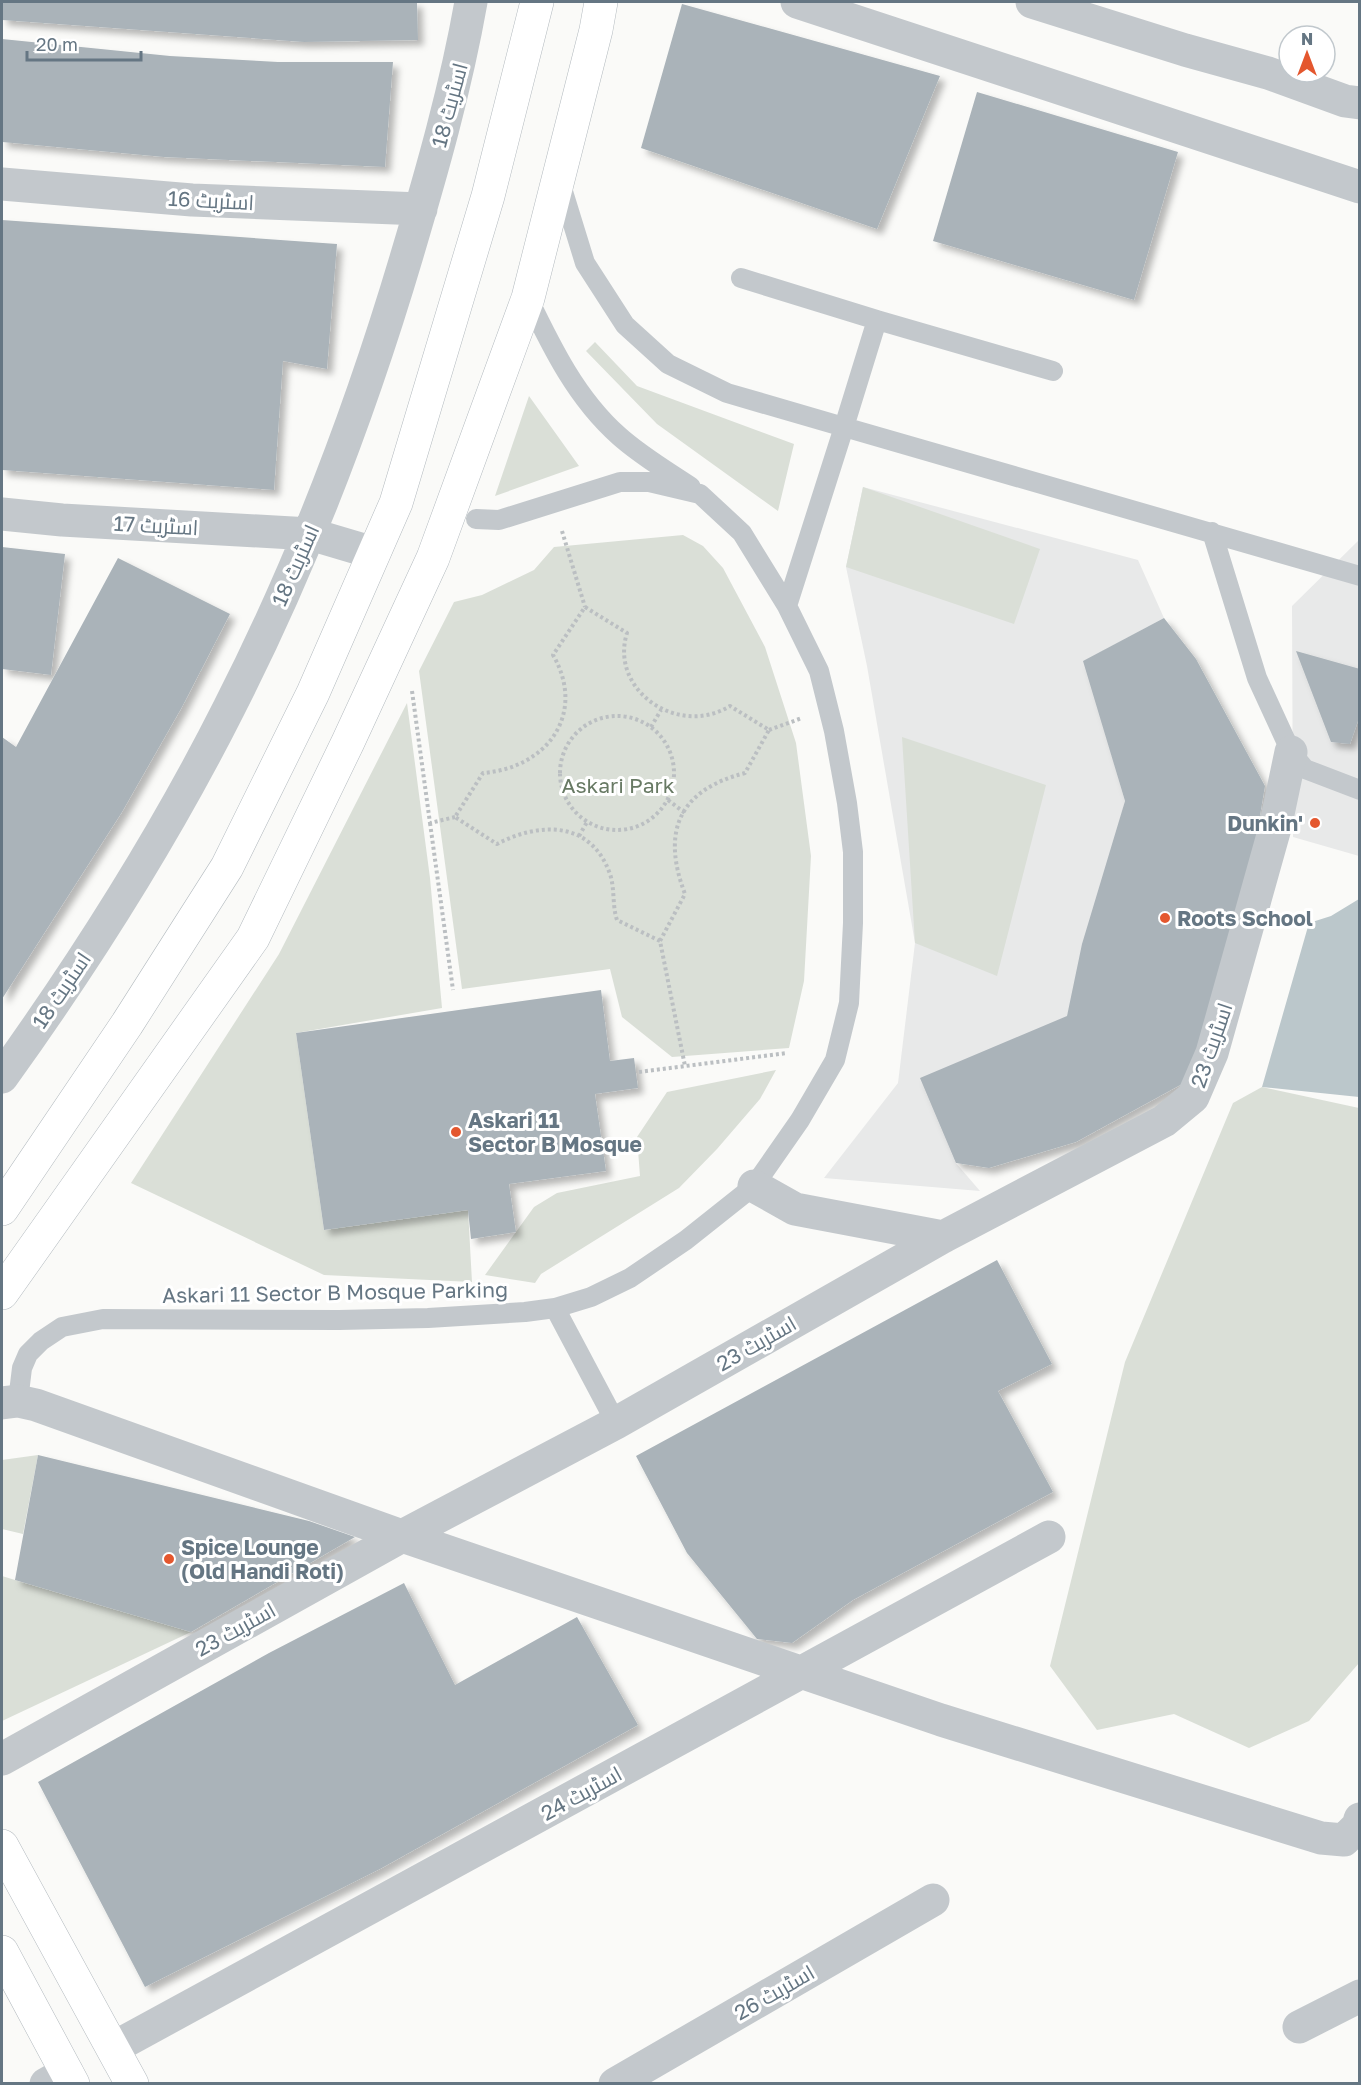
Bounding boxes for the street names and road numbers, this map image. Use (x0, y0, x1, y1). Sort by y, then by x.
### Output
street label: اسٹریٹ 18 (425, 60, 473, 150)
street label: اسٹریٹ 16 (167, 185, 255, 215)
street label: اسٹریٹ 17 (113, 510, 199, 540)
street label: اسٹریٹ 18 (266, 520, 324, 610)
street label: اسٹریٹ 18 (26, 947, 96, 1033)
street label: اسٹریٹ 23 (1184, 999, 1238, 1091)
street label: Askari 11 Sector B Mosque Parking (162, 1276, 508, 1308)
street label: اسٹریٹ 23 (711, 1310, 801, 1376)
street label: اسٹریٹ 23 (190, 1596, 280, 1662)
street label: اسٹریٹ 24 (536, 1760, 626, 1826)
street label: اسٹریٹ 26 (729, 1959, 819, 2025)

